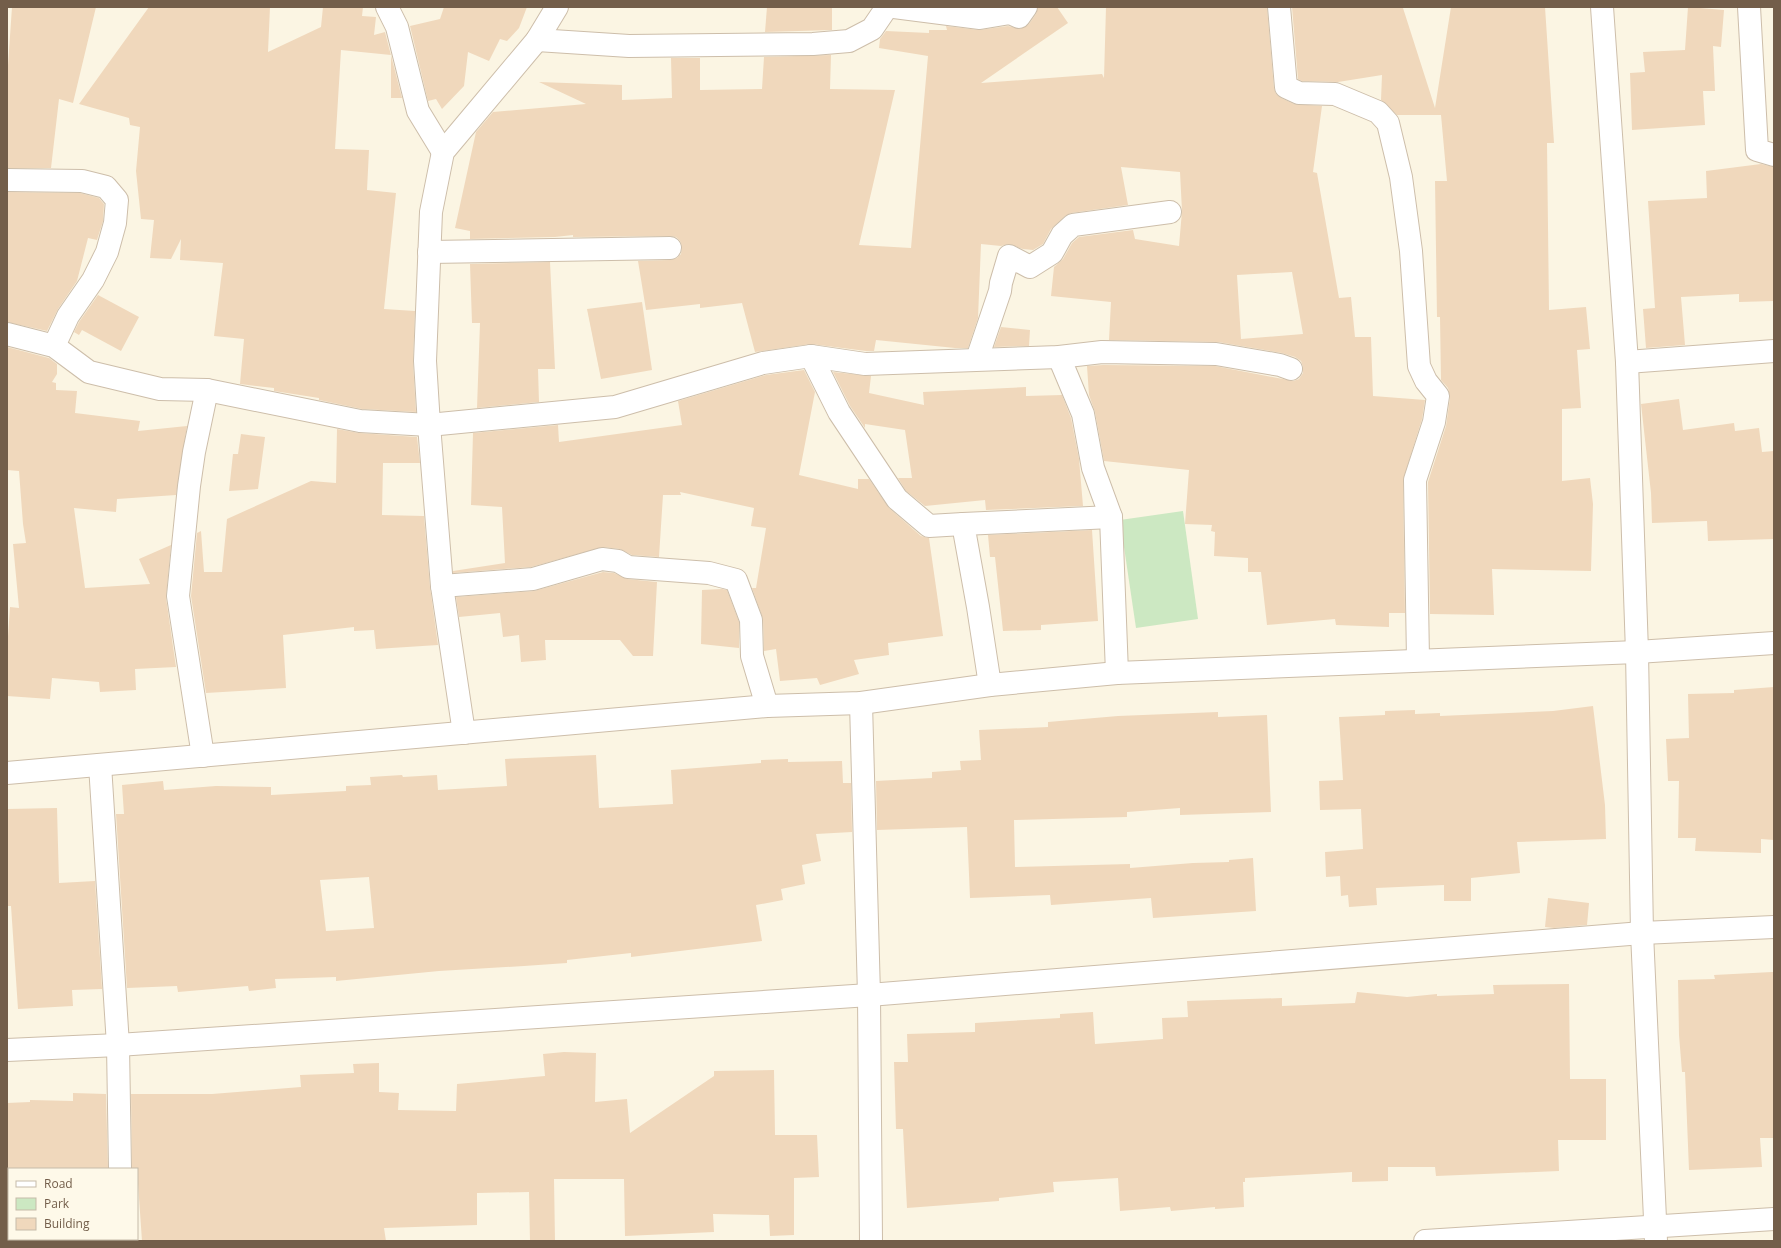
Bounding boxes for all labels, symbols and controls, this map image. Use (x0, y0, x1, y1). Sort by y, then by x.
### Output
legend (8, 1168, 138, 1240)
text: Road (44, 1175, 73, 1192)
text: Park (44, 1195, 70, 1212)
text: Building (44, 1215, 90, 1232)

